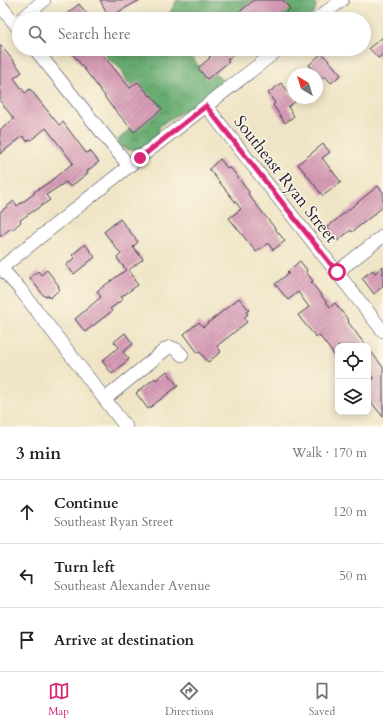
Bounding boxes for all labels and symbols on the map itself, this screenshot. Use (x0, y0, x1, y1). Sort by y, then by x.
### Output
north arrow (287, 68, 323, 104)
street label: Southeast Ryan Street (229, 111, 343, 248)
route end (131, 149, 149, 167)
route start (328, 263, 346, 281)

